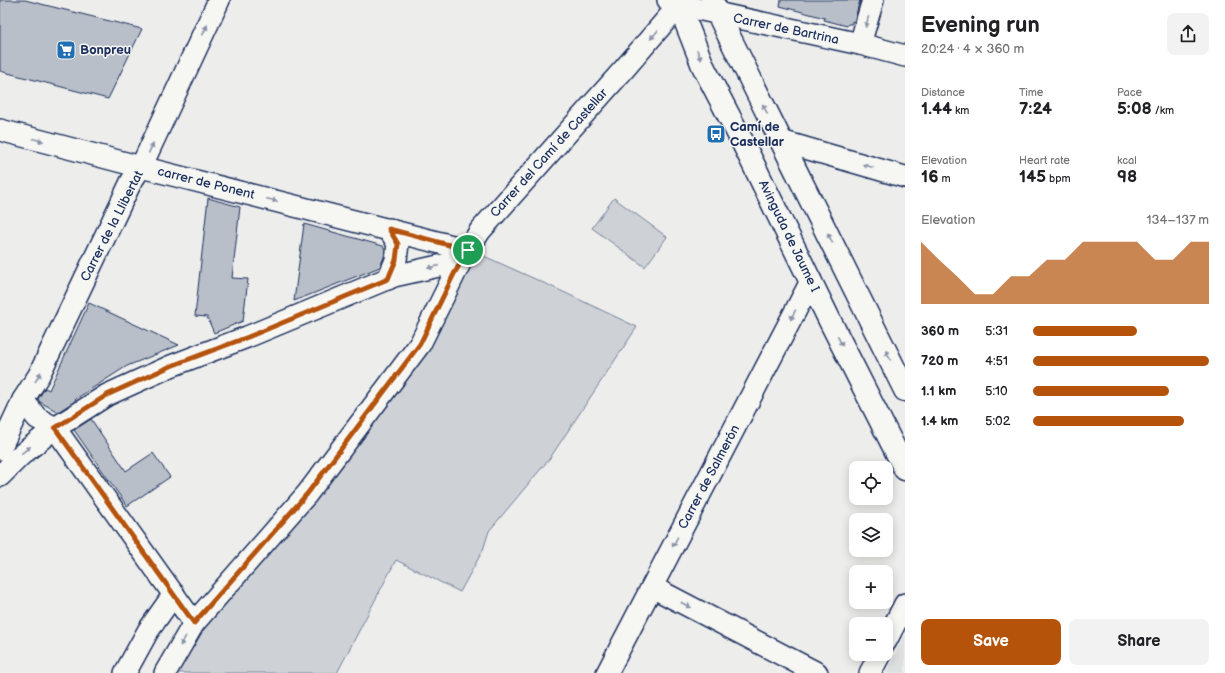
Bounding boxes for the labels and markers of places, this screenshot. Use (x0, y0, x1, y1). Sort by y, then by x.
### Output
supermarket icon: Bonpreu (55, 39, 77, 61)
place label: Bonpreu (80, 42, 131, 58)
place label: Camí de Castellar (730, 119, 785, 150)
bus stop icon: Camí de Castellar (705, 123, 727, 145)
pin (451, 233, 485, 267)

